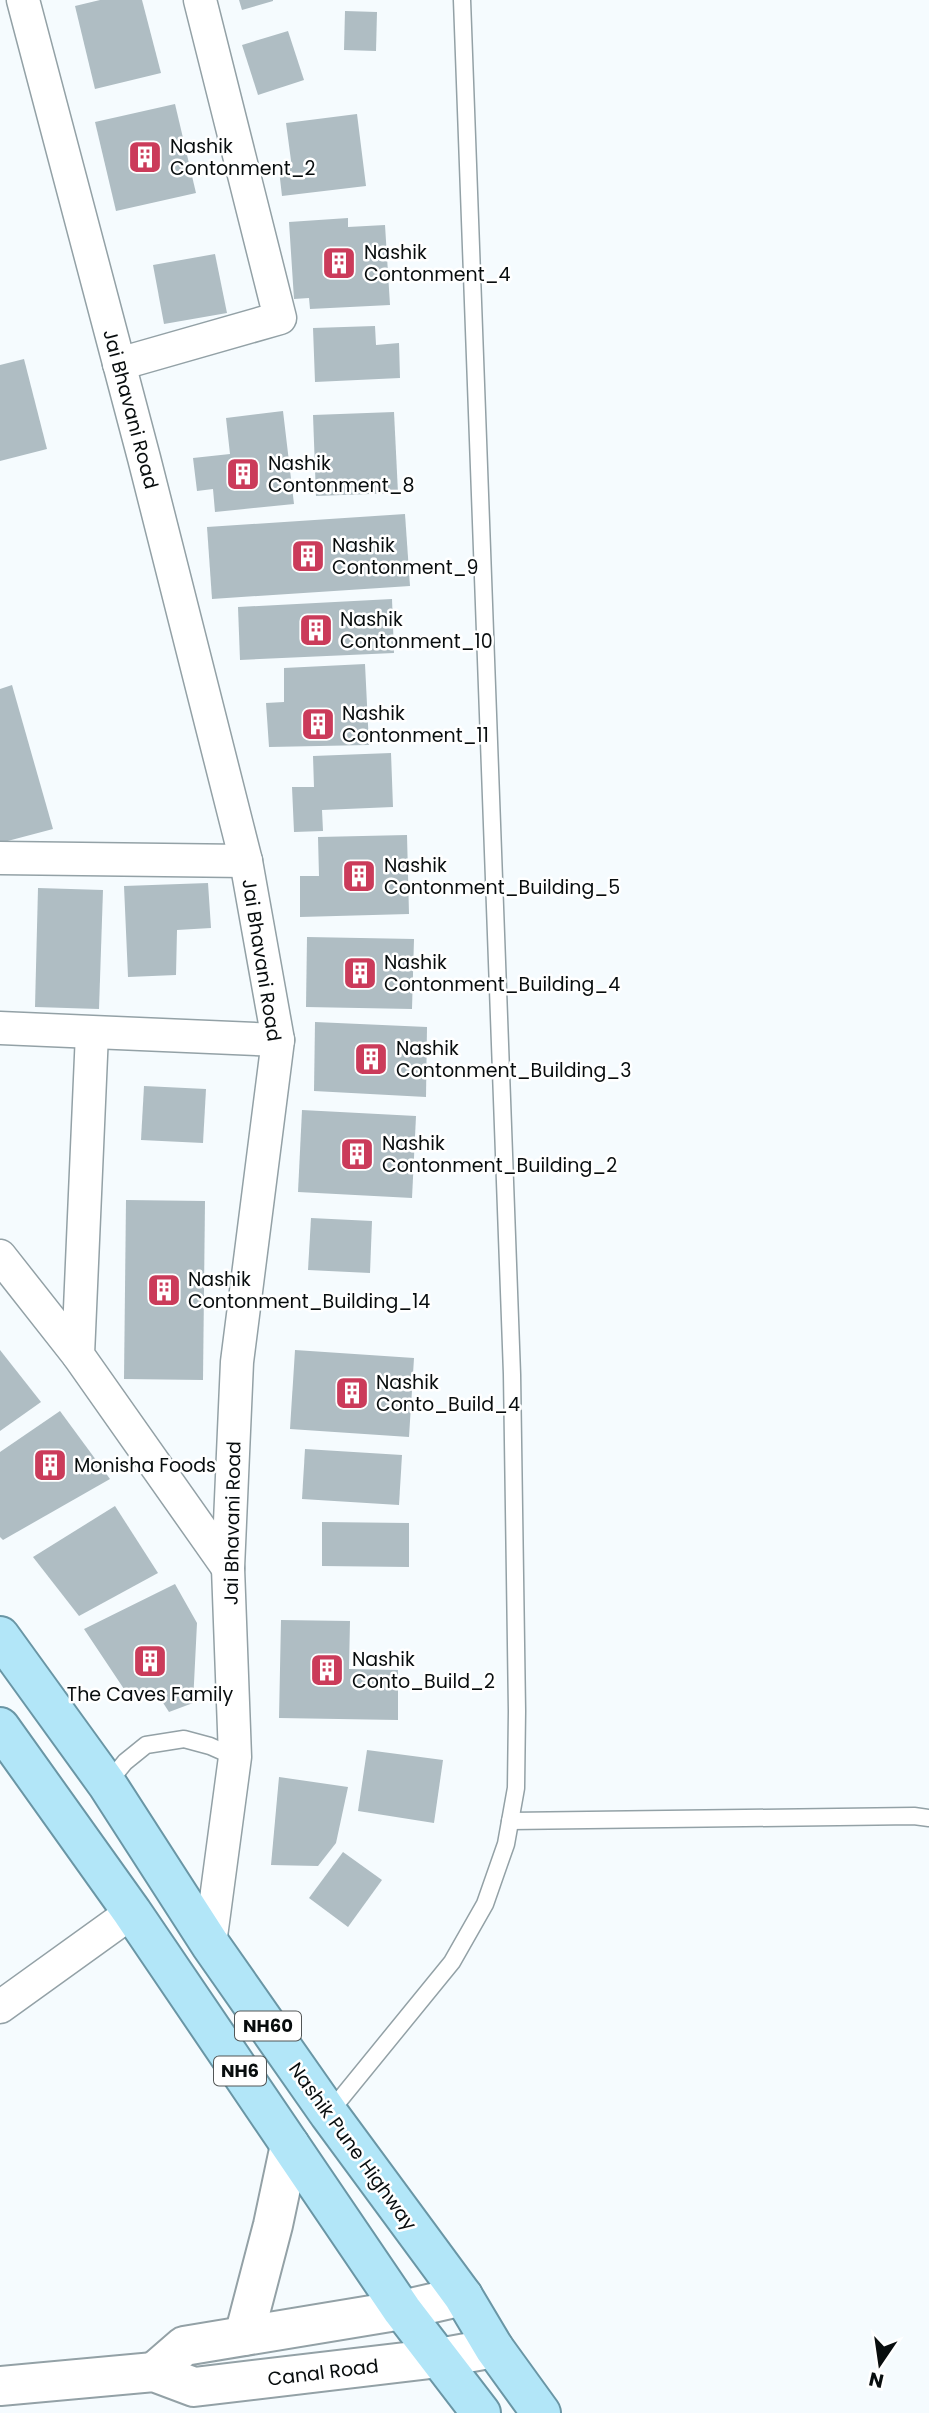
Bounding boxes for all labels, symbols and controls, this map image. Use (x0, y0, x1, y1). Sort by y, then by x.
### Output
place label: Nashik Contonment_2 (170, 133, 316, 182)
building icon: Nashik Contonment_2 (126, 138, 164, 176)
place label: Nashik Contonment_4 (364, 239, 511, 288)
building icon: Nashik Contonment_4 (320, 244, 358, 282)
street label: Jai Bhavani Road (96, 326, 165, 492)
place label: Nashik Contonment_8 (268, 450, 415, 499)
building icon: Nashik Contonment_8 (224, 455, 262, 493)
place label: Nashik Contonment_9 (332, 532, 479, 581)
building icon: Nashik Contonment_9 (289, 537, 327, 575)
place label: Nashik Contonment_10 (340, 606, 493, 655)
building icon: Nashik Contonment_10 (297, 611, 335, 649)
place label: Nashik Contonment_11 (342, 700, 489, 749)
building icon: Nashik Contonment_11 (299, 705, 337, 743)
place label: Nashik Contonment_Building_5 (384, 852, 620, 901)
building icon: Nashik Contonment_Building_5 (340, 857, 378, 895)
street label: Jai Bhavani Road (235, 877, 288, 1043)
place label: Nashik Contonment_Building_4 (384, 949, 620, 998)
building icon: Nashik Contonment_Building_4 (341, 954, 379, 992)
place label: Nashik Contonment_Building_3 (396, 1035, 631, 1084)
building icon: Nashik Contonment_Building_3 (352, 1040, 390, 1078)
place label: Nashik Contonment_Building_2 (382, 1130, 617, 1179)
building icon: Nashik Contonment_Building_2 (338, 1135, 376, 1173)
place label: Nashik Contonment_Building_14 (188, 1266, 430, 1315)
building icon: Nashik Contonment_Building_14 (145, 1271, 183, 1309)
place label: Nashik Conto_Build_4 (376, 1369, 520, 1418)
building icon: Nashik Conto_Build_4 (333, 1374, 371, 1412)
street label: Jai Bhavani Road (218, 1441, 247, 1605)
building icon: Monisha Foods (31, 1446, 69, 1484)
place label: Monisha Foods (74, 1452, 216, 1479)
building icon: The Caves Family (131, 1642, 169, 1680)
place label: Nashik Conto_Build_2 (352, 1646, 495, 1695)
building icon: Nashik Conto_Build_2 (308, 1651, 346, 1689)
place label: The Caves Family (67, 1681, 233, 1708)
road number: NH60 (235, 2012, 301, 2040)
road number: NH6 (214, 2056, 266, 2085)
street label: Nashik Pune Highway (282, 2057, 423, 2236)
north arrow (845, 2329, 915, 2399)
street label: Canal Road (266, 2352, 380, 2393)
text: N (866, 2365, 886, 2395)

